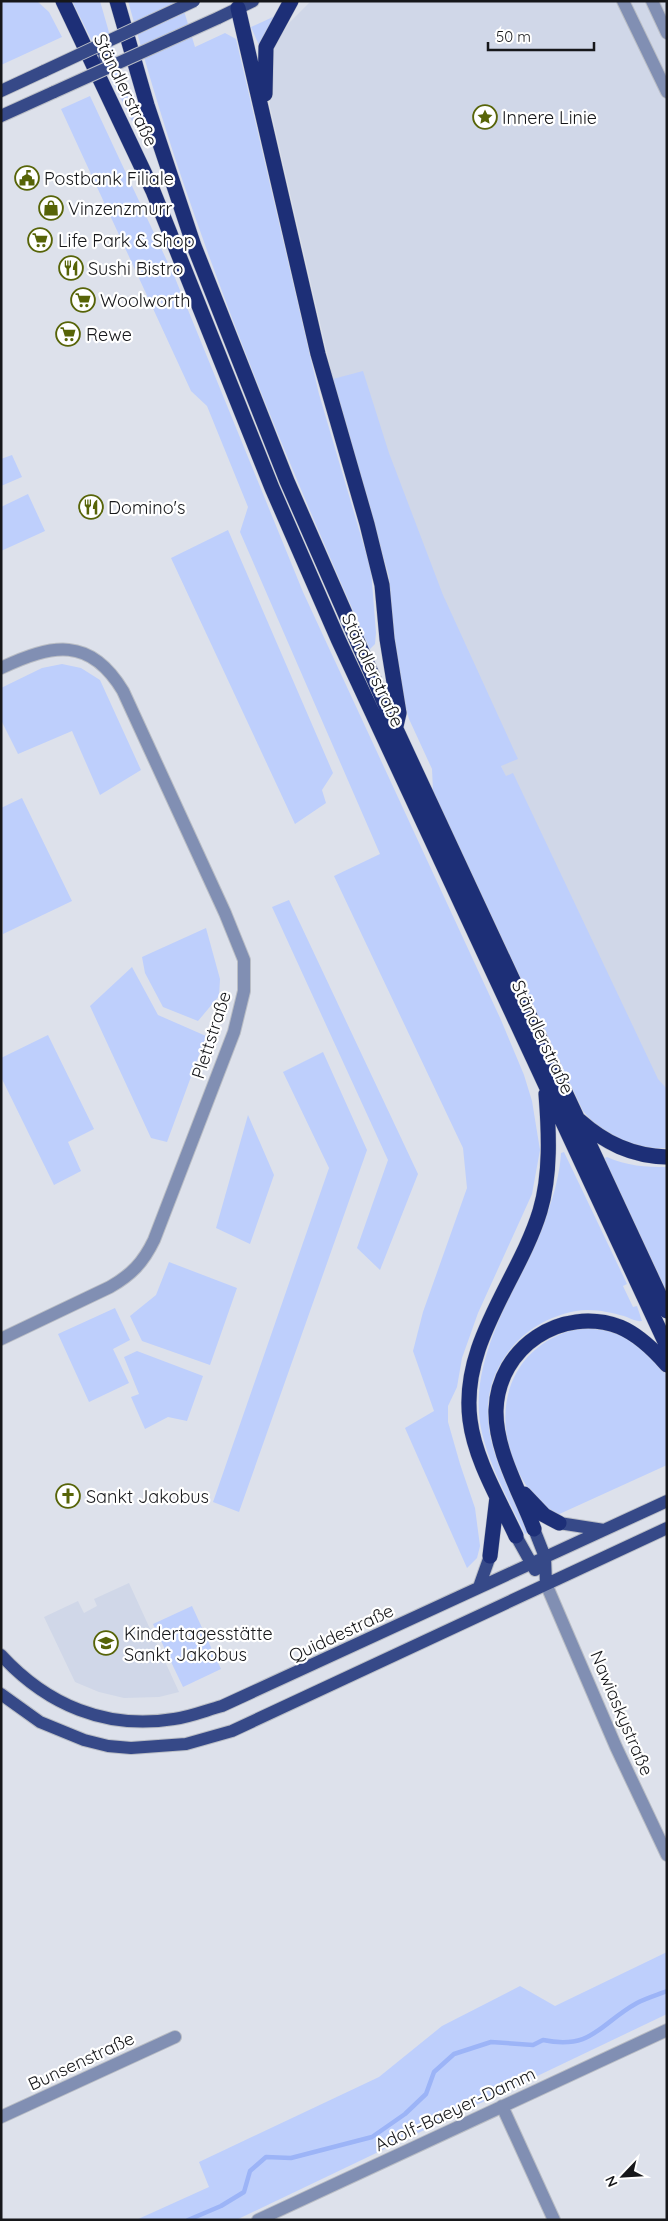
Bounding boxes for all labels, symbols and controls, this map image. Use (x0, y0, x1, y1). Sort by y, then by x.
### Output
scale bar (488, 20, 594, 52)
text: 50 m (496, 27, 531, 46)
street label: Ständlerstraße (89, 30, 163, 150)
place icon: Innere Linie (472, 104, 498, 130)
place label: Innere Linie (502, 106, 597, 129)
public building icon: Postbank Filiale (14, 165, 40, 191)
place label: Postbank Filiale (44, 167, 174, 190)
shop icon: Vinzenzmurr (38, 195, 64, 221)
place label: Vinzenzmurr (68, 197, 172, 220)
supermarket icon: Life Park & Shop (27, 227, 53, 253)
place label: Life Park & Shop (58, 229, 195, 252)
restaurant icon: Sushi Bistro (58, 255, 84, 281)
place label: Sushi Bistro (88, 257, 183, 280)
supermarket icon: Woolworth (70, 287, 96, 313)
place label: Woolworth (100, 289, 190, 312)
supermarket icon: Rewe (55, 321, 81, 347)
place label: Rewe (86, 323, 132, 346)
restaurant icon: Domino's (78, 494, 104, 520)
place label: Domino's (108, 496, 185, 519)
street label: Ständlerstraße (337, 610, 409, 730)
street label: Ständlerstraße (507, 977, 579, 1097)
street label: Plettstraße (186, 988, 236, 1082)
church icon: Sankt Jakobus (55, 1483, 81, 1509)
place label: Sankt Jakobus (86, 1485, 209, 1508)
street label: Quiddestraße (285, 1599, 397, 1667)
place label: Kindertagesstätte Sankt Jakobus (124, 1622, 273, 1666)
school or university icon: Kindertagesstätte Sankt Jakobus (93, 1630, 119, 1656)
street label: Nawiaskystraße (585, 1647, 659, 1779)
street label: Bunsenstraße (24, 2026, 138, 2096)
street label: Adolf-Baeyer-Damm (371, 2062, 539, 2156)
north arrow (598, 2151, 648, 2201)
text: N (601, 2173, 622, 2190)

